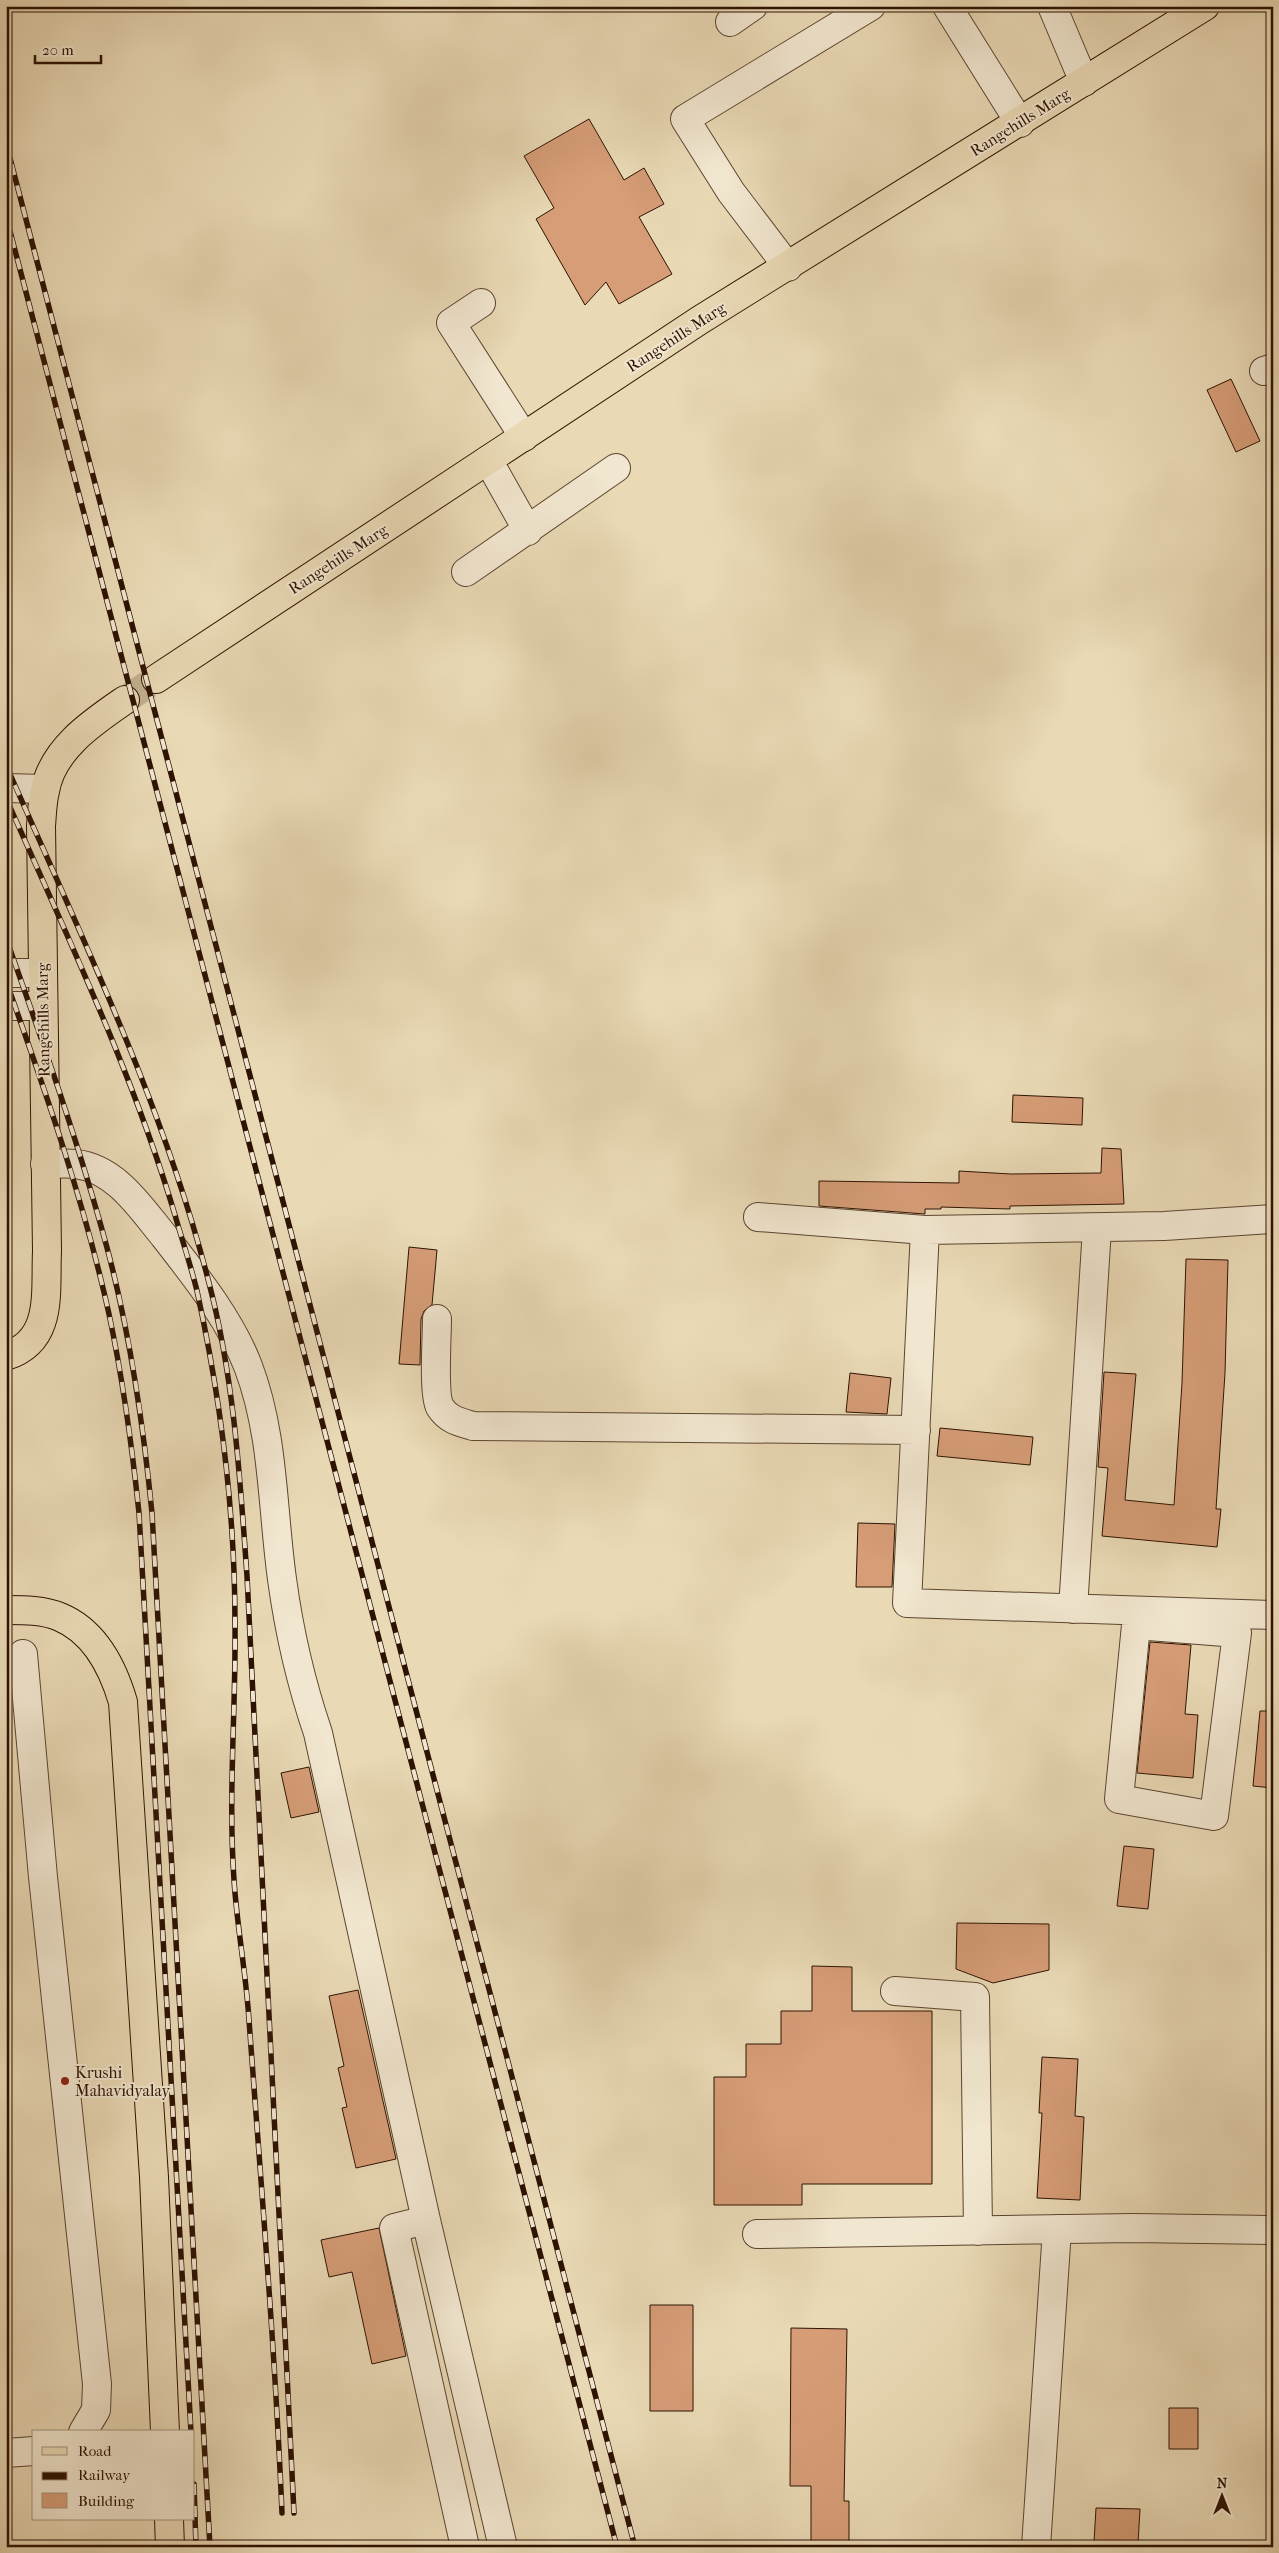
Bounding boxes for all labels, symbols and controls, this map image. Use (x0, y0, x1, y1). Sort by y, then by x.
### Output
scale bar (35, 32, 101, 64)
text: 20 m (42, 41, 74, 59)
street label: Rangehills Marg (967, 83, 1074, 160)
street label: Rangehills Marg (623, 298, 729, 376)
street label: Rangehills Marg (285, 520, 391, 598)
street label: Rangehills Marg (32, 962, 53, 1077)
place label: Krushi Mahavidyalay (75, 2063, 171, 2100)
marker: Krushi Mahavidyalay (59, 2075, 71, 2087)
legend (32, 2430, 195, 2520)
text: Road (78, 2442, 112, 2460)
text: Railway (78, 2466, 131, 2484)
north arrow (1196, 2470, 1246, 2520)
text: N (1217, 2475, 1228, 2492)
text: Building (78, 2492, 135, 2510)

